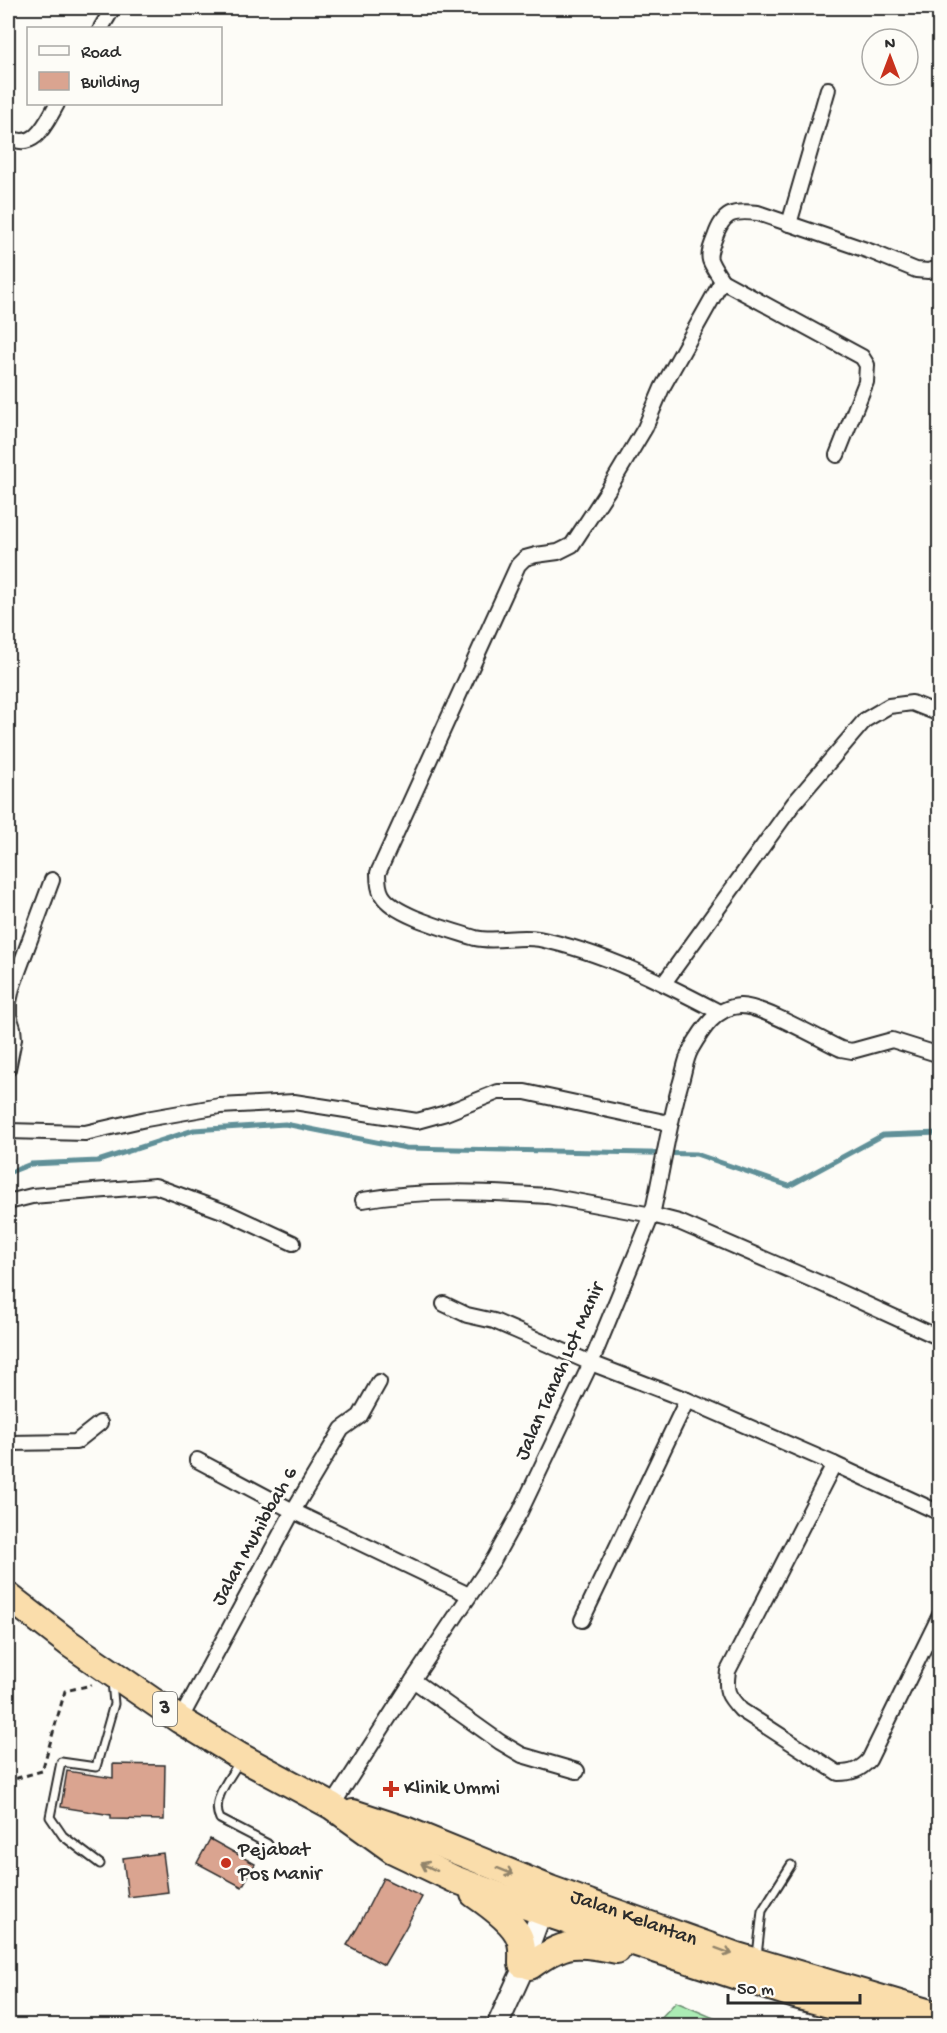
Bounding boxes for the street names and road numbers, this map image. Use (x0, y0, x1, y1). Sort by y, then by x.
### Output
street label: Jalan Tanah Lot Manir (511, 1278, 612, 1465)
street label: Jalan Muhibbah 6 (207, 1463, 305, 1611)
road number: 3 (153, 1692, 177, 1726)
street label: Jalan Kelantan (567, 1885, 700, 1953)

